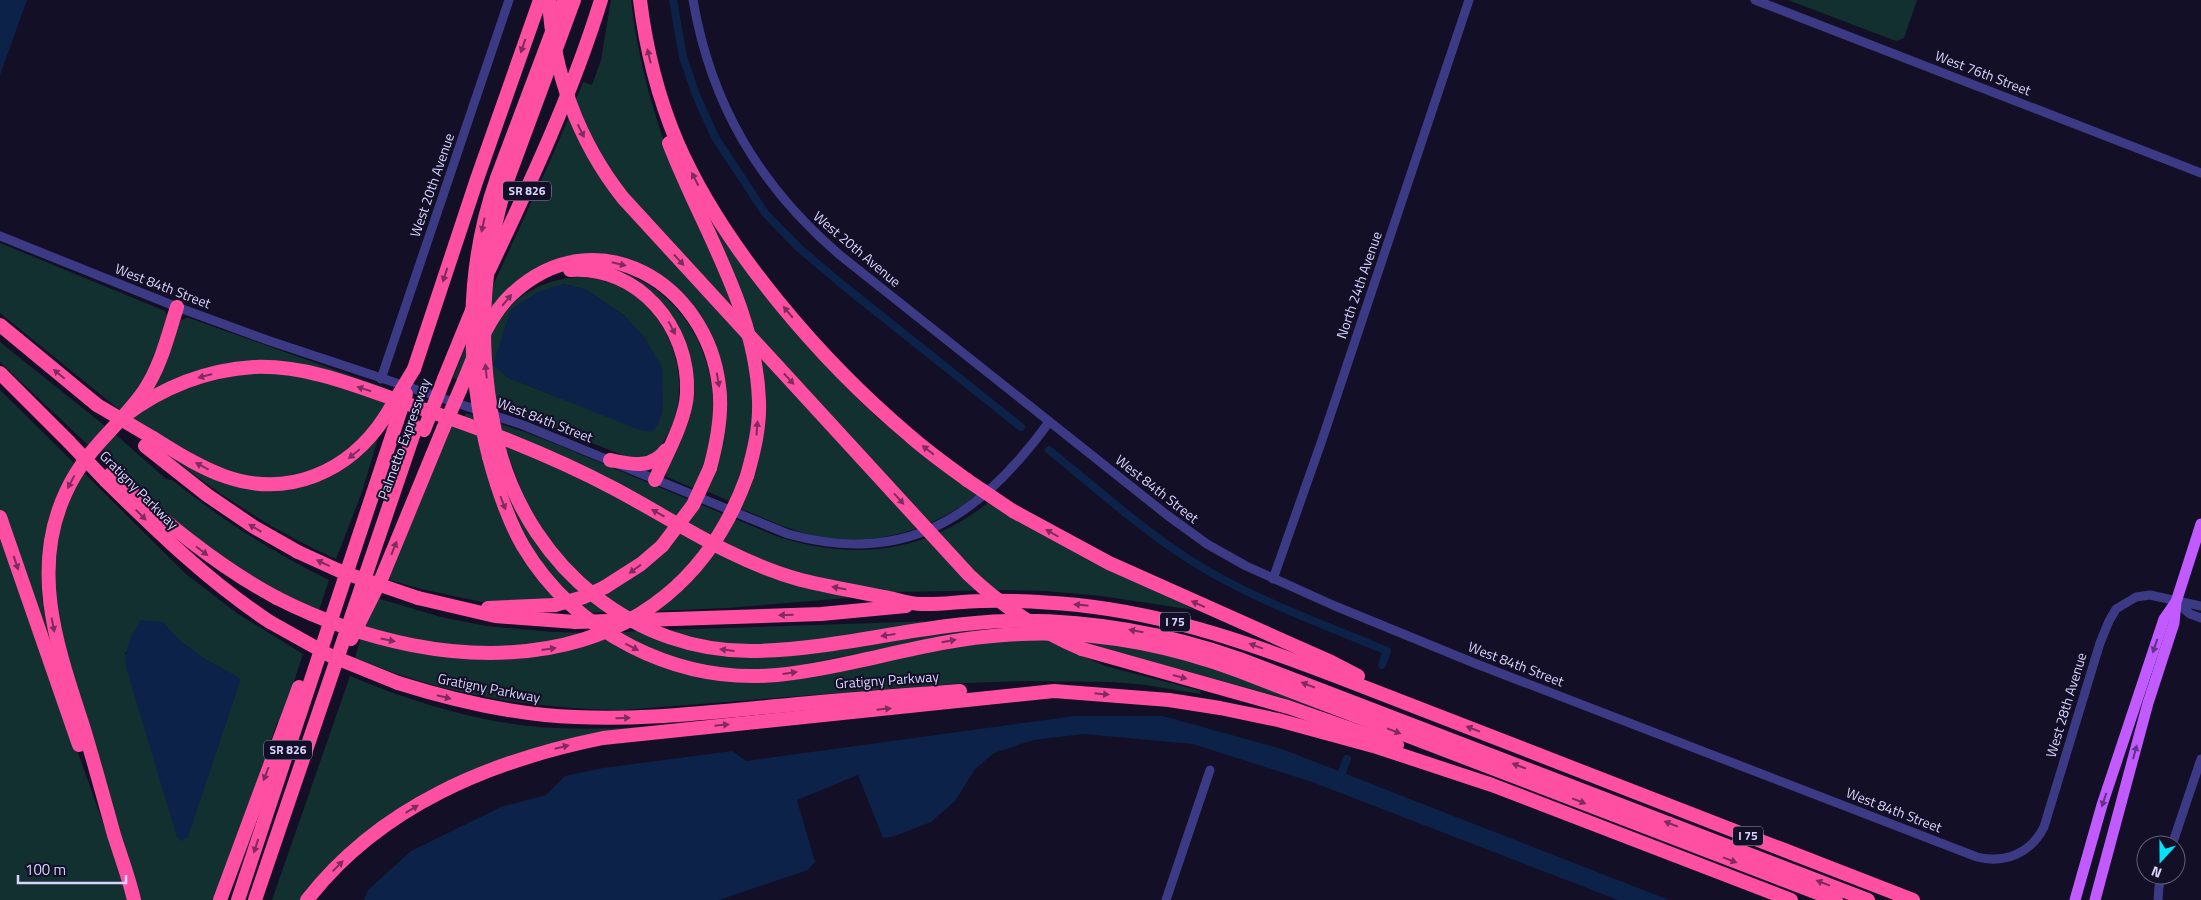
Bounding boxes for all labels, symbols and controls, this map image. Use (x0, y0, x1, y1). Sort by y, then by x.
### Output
one-way arrow (519, 39, 527, 54)
street label: West 76th Street (1932, 45, 2034, 100)
one-way arrow (645, 48, 653, 63)
one-way arrow (577, 124, 585, 139)
street label: West 20th Avenue (404, 130, 459, 240)
one-way arrow (691, 171, 699, 186)
road number: SR 826 (503, 182, 551, 200)
street label: West 20th Avenue (809, 206, 906, 292)
one-way arrow (479, 217, 487, 232)
street label: North 24th Avenue (1330, 228, 1387, 341)
one-way arrow (673, 253, 685, 265)
street label: West 84th Street (112, 258, 214, 313)
one-way arrow (612, 260, 628, 268)
one-way arrow (441, 268, 449, 283)
one-way arrow (501, 294, 512, 307)
one-way arrow (782, 306, 793, 319)
one-way arrow (667, 321, 676, 334)
one-way arrow (481, 362, 489, 378)
one-way arrow (53, 368, 66, 379)
one-way arrow (197, 372, 212, 380)
one-way arrow (714, 373, 722, 389)
one-way arrow (784, 373, 795, 386)
street label: Palmetto Expressway (372, 375, 435, 503)
one-way arrow (356, 384, 371, 392)
street label: West 84th Street (494, 392, 596, 447)
one-way arrow (754, 420, 762, 436)
street label: Gratigny Parkway (95, 445, 184, 534)
one-way arrow (922, 445, 935, 456)
one-way arrow (348, 448, 361, 459)
street label: West 84th Street (1111, 449, 1204, 528)
one-way arrow (194, 462, 209, 470)
one-way arrow (67, 475, 75, 489)
one-way arrow (893, 493, 905, 505)
one-way arrow (500, 496, 508, 510)
one-way arrow (651, 508, 665, 517)
one-way arrow (135, 509, 147, 521)
one-way arrow (249, 523, 262, 532)
one-way arrow (1045, 529, 1058, 538)
one-way arrow (390, 540, 398, 555)
one-way arrow (195, 546, 208, 556)
one-way arrow (12, 556, 20, 571)
one-way arrow (316, 559, 330, 567)
one-way arrow (628, 564, 642, 574)
one-way arrow (831, 584, 847, 592)
one-way arrow (1191, 599, 1205, 607)
one-way arrow (1073, 601, 1089, 609)
one-way arrow (777, 612, 793, 620)
road number: I 75 (1160, 612, 1190, 632)
one-way arrow (49, 617, 57, 633)
one-way arrow (1129, 627, 1144, 635)
one-way arrow (880, 631, 896, 639)
one-way arrow (380, 636, 395, 644)
street label: West 84th Street (1465, 636, 1567, 691)
one-way arrow (941, 637, 957, 645)
one-way arrow (2151, 638, 2158, 653)
one-way arrow (1248, 642, 1263, 650)
one-way arrow (625, 643, 639, 651)
one-way arrow (541, 645, 557, 653)
one-way arrow (718, 646, 734, 654)
street label: West 28th Avenue (2040, 650, 2091, 760)
street label: Gratigny Parkway (834, 665, 940, 694)
street label: Gratigny Parkway (436, 667, 542, 708)
one-way arrow (782, 669, 798, 677)
one-way arrow (1172, 673, 1187, 681)
one-way arrow (1300, 681, 1315, 689)
one-way arrow (1095, 690, 1111, 698)
one-way arrow (437, 694, 452, 702)
one-way arrow (876, 704, 892, 712)
one-way arrow (615, 714, 631, 722)
one-way arrow (715, 721, 731, 729)
one-way arrow (1465, 725, 1480, 733)
one-way arrow (1387, 728, 1402, 735)
road number: SR 826 (264, 740, 312, 760)
one-way arrow (554, 743, 569, 751)
one-way arrow (2131, 744, 2139, 759)
one-way arrow (1511, 762, 1526, 770)
one-way arrow (262, 767, 269, 782)
street label: West 84th Street (1843, 782, 1945, 837)
one-way arrow (2099, 792, 2107, 807)
one-way arrow (1572, 798, 1586, 806)
one-way arrow (406, 804, 419, 813)
one-way arrow (1664, 820, 1678, 828)
road number: I 75 (1733, 826, 1763, 846)
north arrow (2136, 835, 2186, 885)
one-way arrow (251, 839, 259, 854)
scale bar (18, 852, 125, 884)
one-way arrow (1723, 856, 1738, 864)
text: 100 m (25, 858, 66, 881)
one-way arrow (332, 861, 344, 873)
text: N (2148, 861, 2164, 884)
one-way arrow (1815, 878, 1830, 886)

